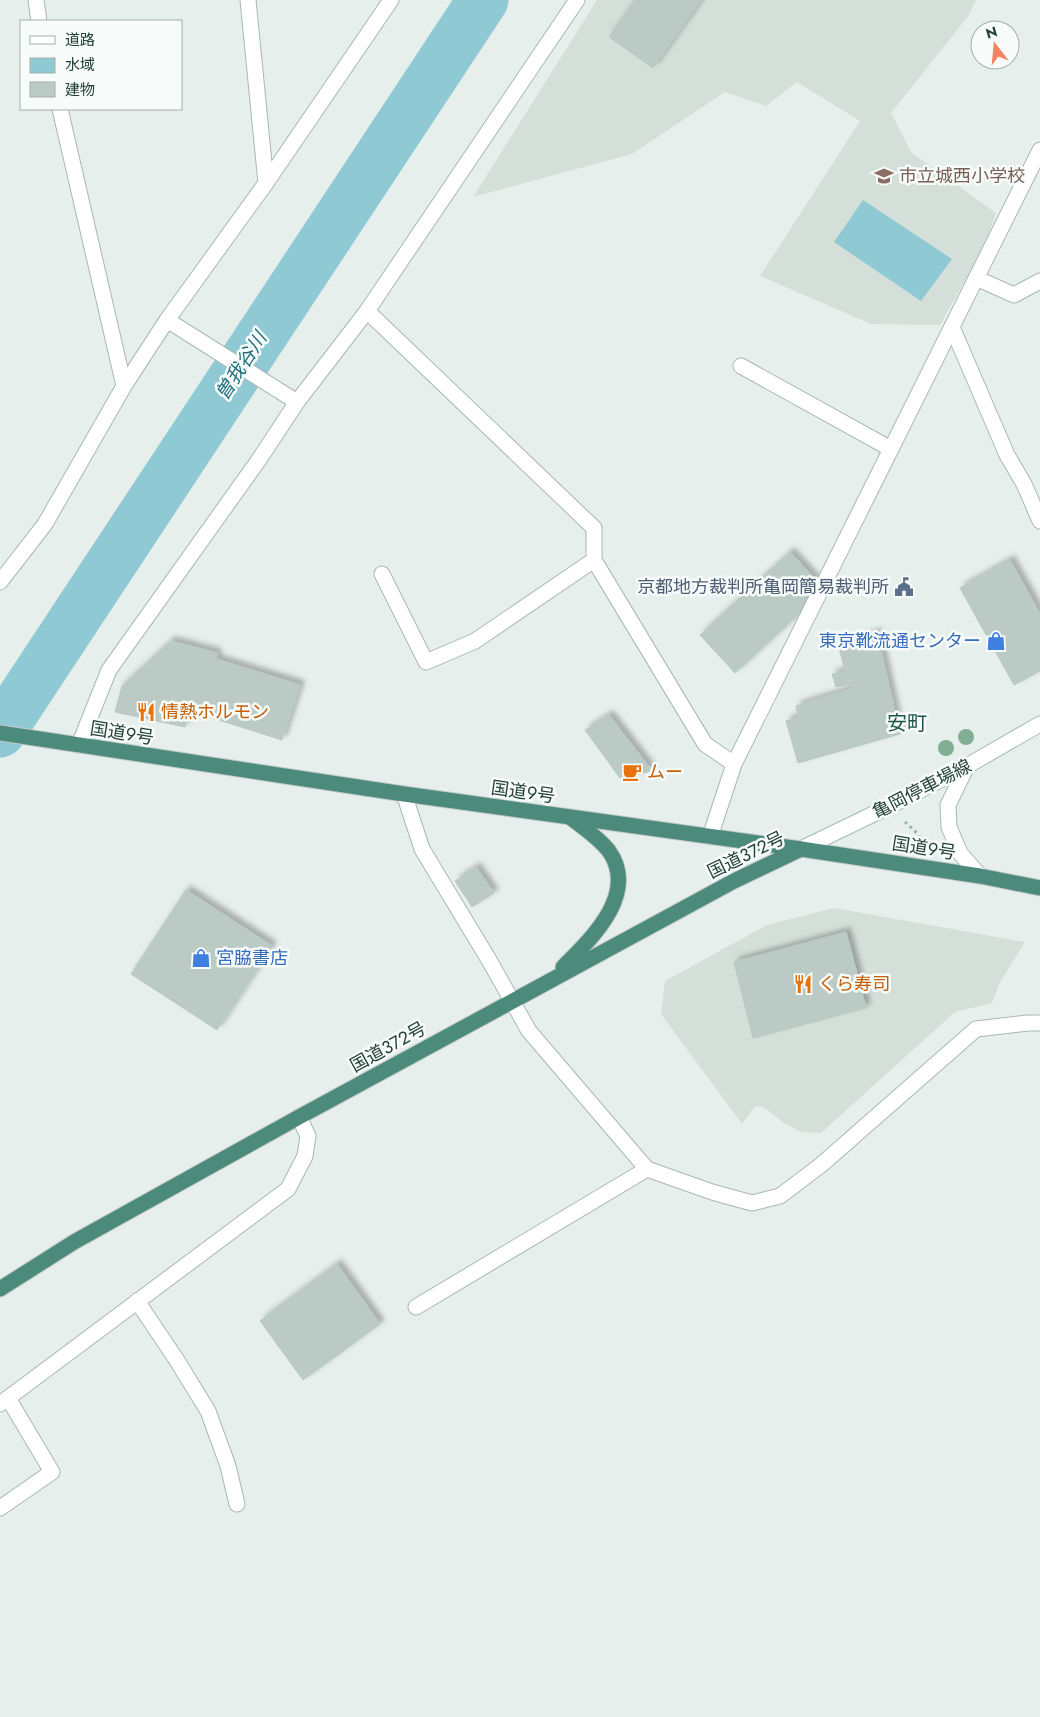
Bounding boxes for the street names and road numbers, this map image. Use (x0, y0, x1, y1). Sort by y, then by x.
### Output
street label: 国道9号 (88, 715, 156, 751)
street label: 亀岡停車場線 (868, 753, 976, 825)
street label: 国道9号 (489, 775, 557, 809)
street label: 国道372号 (703, 825, 789, 885)
street label: 国道9号 (890, 830, 958, 866)
street label: 国道372号 (345, 1015, 431, 1079)

